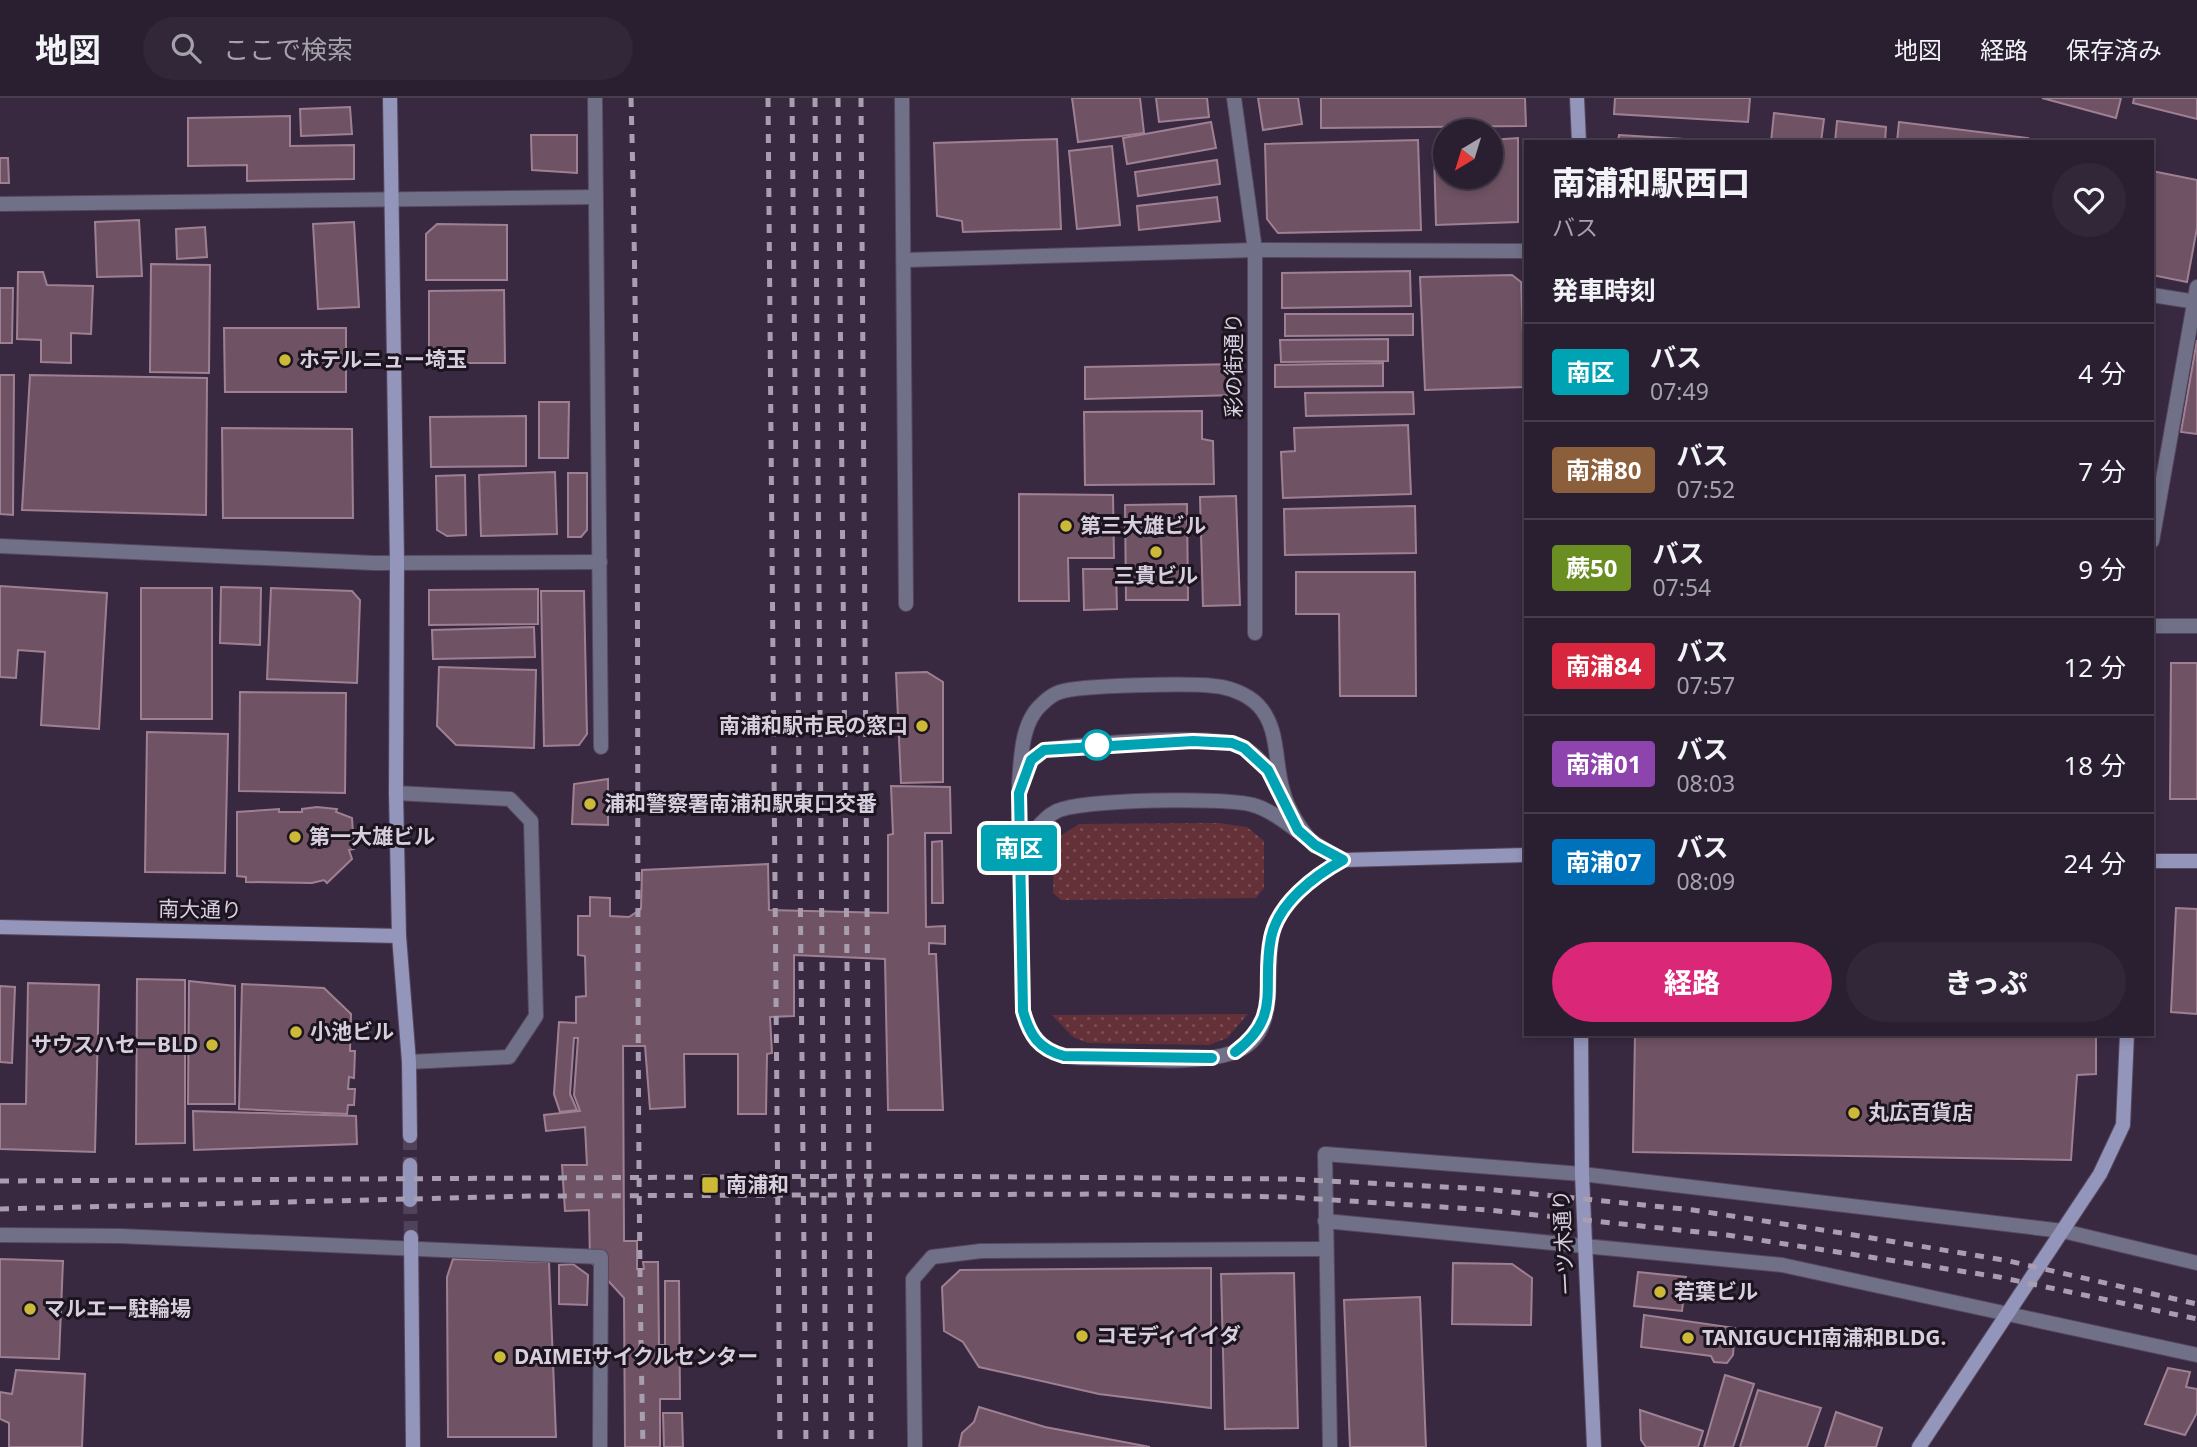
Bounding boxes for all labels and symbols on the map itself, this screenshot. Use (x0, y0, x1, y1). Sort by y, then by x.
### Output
north arrow (1433, 119, 1503, 189)
street label: 彩の街通り (1219, 313, 1247, 418)
place label: ホテルニュー埼玉 (299, 345, 467, 373)
marker: ホテルニュー埼玉 (277, 352, 293, 368)
place label: 第三大雄ビル (1080, 511, 1206, 539)
marker: 第三大雄ビル (1058, 518, 1074, 534)
marker: 三貴ビル (1148, 544, 1164, 560)
place label: 三貴ビル (1114, 561, 1198, 589)
place label: 南浦和駅市民の窓口 (719, 711, 908, 739)
marker: 南浦和駅市民の窓口 (914, 718, 930, 734)
unlabelled marker (1082, 730, 1112, 760)
place label: 浦和警察署南浦和駅東口交番 (604, 789, 877, 817)
marker: 浦和警察署南浦和駅東口交番 (582, 796, 598, 812)
place label: 第一大雄ビル (309, 822, 435, 850)
line badge: 南区 (988, 825, 1050, 871)
marker: 第一大雄ビル (287, 829, 303, 845)
street label: 南大通り (158, 894, 242, 924)
place label: 小池ビル (310, 1017, 394, 1045)
marker: 小池ビル (288, 1024, 304, 1040)
place label: サウスハセーBLD (31, 1030, 198, 1058)
marker: サウスハセーBLD (204, 1037, 220, 1053)
place label: 丸広百貨店 (1868, 1098, 1973, 1126)
marker: 丸広百貨店 (1846, 1105, 1862, 1121)
place label: 南浦和 (726, 1170, 789, 1198)
marker: 南浦和 (700, 1175, 720, 1195)
street label: 一ツ木通り (1546, 1189, 1580, 1295)
place label: 若葉ビル (1674, 1277, 1758, 1305)
marker: 若葉ビル (1652, 1284, 1668, 1300)
place label: マルエー駐輪場 (44, 1294, 191, 1322)
marker: マルエー駐輪場 (22, 1301, 38, 1317)
place label: コモディイイダ (1096, 1321, 1241, 1349)
place label: TANIGUCHI南浦和BLDG. (1702, 1323, 1946, 1351)
marker: コモディイイダ (1074, 1328, 1090, 1344)
marker: TANIGUCHI南浦和BLDG. (1680, 1330, 1696, 1346)
place label: DAIMEIサイクルセンター (514, 1342, 758, 1370)
marker: DAIMEIサイクルセンター (492, 1349, 508, 1365)

